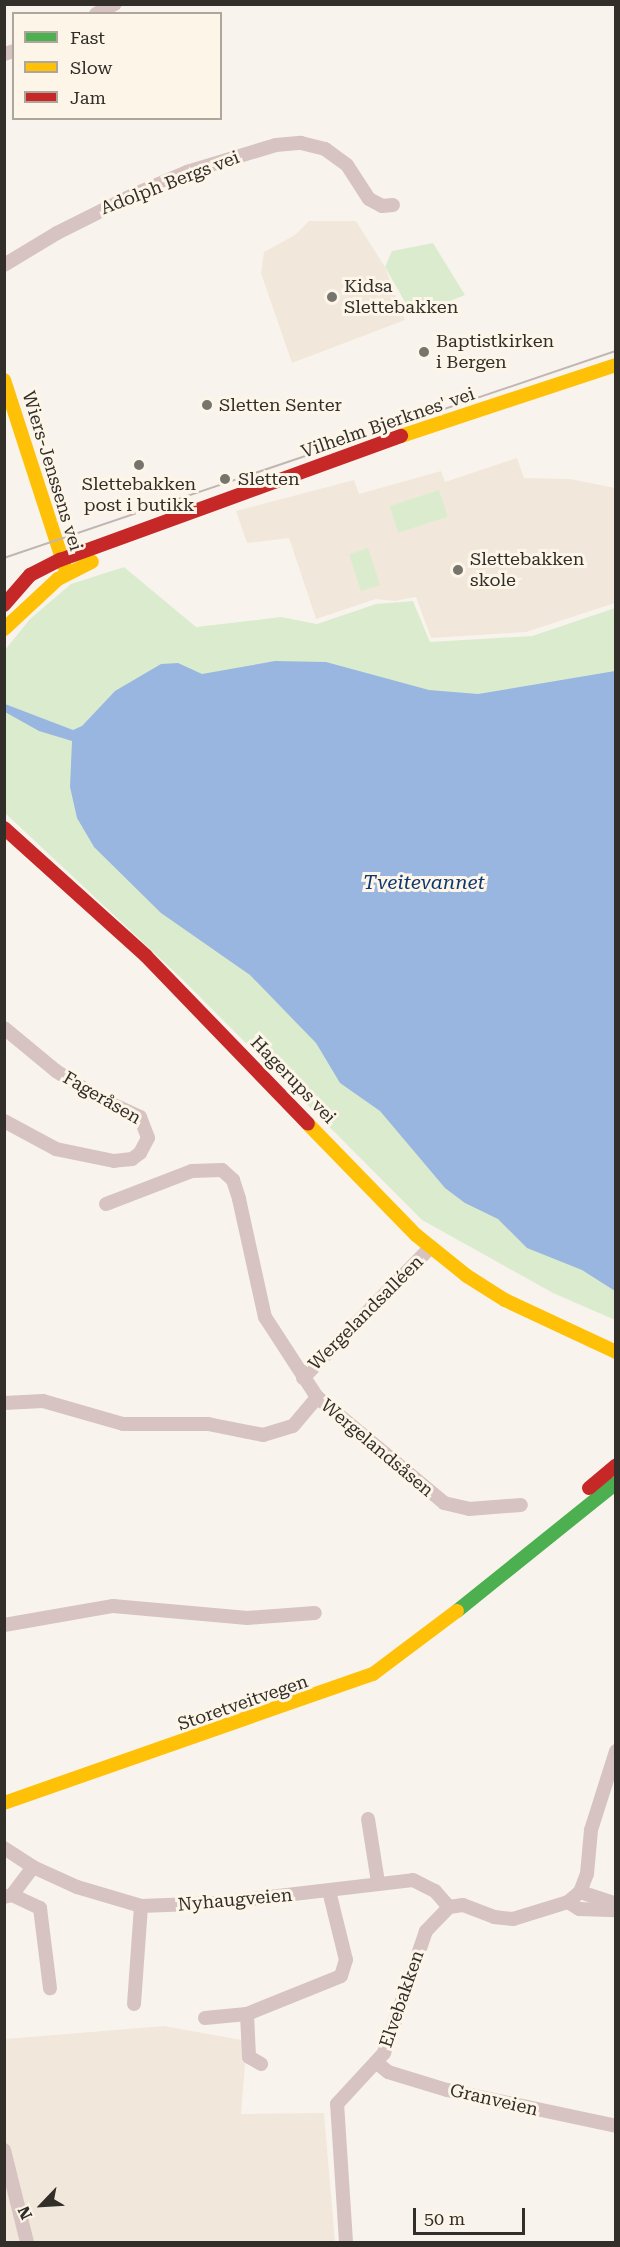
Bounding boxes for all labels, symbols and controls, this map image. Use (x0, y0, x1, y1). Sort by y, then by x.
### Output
legend (12, 12, 222, 120)
text: Fast (70, 27, 105, 48)
text: Slow (70, 57, 112, 78)
text: Jam (70, 87, 106, 108)
street label: Adolph Bergs vei (98, 147, 242, 219)
place label: Kidsa Slettebakken (344, 276, 458, 318)
marker: Kidsa Slettebakken (325, 290, 339, 304)
place label: Baptistkirken i Bergen (436, 331, 554, 374)
marker: Baptistkirken i Bergen (417, 345, 431, 359)
street label: Vilhelm Bjerknes' vei (298, 383, 478, 463)
street label: Wiers-Jenssens vei (17, 388, 87, 554)
place label: Sletten Senter (219, 394, 342, 416)
marker: Sletten Senter (200, 398, 214, 412)
marker: Slettebakken post i butikk (132, 458, 146, 472)
place label: Sletten (238, 468, 300, 490)
marker: Sletten (216, 470, 234, 488)
place label: Slettebakken post i butikk (82, 474, 196, 516)
place label: Slettebakken skole (470, 549, 584, 592)
marker: Slettebakken skole (451, 563, 465, 577)
water label: Tveitevannet (363, 870, 485, 894)
street label: Hagerups vei (246, 1032, 340, 1128)
street label: Fageråsen (59, 1067, 145, 1129)
street label: Wergelandsalléen (304, 1251, 428, 1375)
street label: Wergelandsåsen (316, 1395, 438, 1501)
street label: Storetveitvegen (175, 1671, 311, 1735)
street label: Nyhaugveien (177, 1884, 293, 1916)
street label: Elvebakken (375, 1948, 429, 2050)
street label: Granveien (448, 2079, 540, 2121)
north arrow (12, 2175, 72, 2235)
scale bar (416, 2196, 528, 2234)
text: N (14, 2203, 36, 2222)
text: 50 m (424, 2208, 465, 2229)

